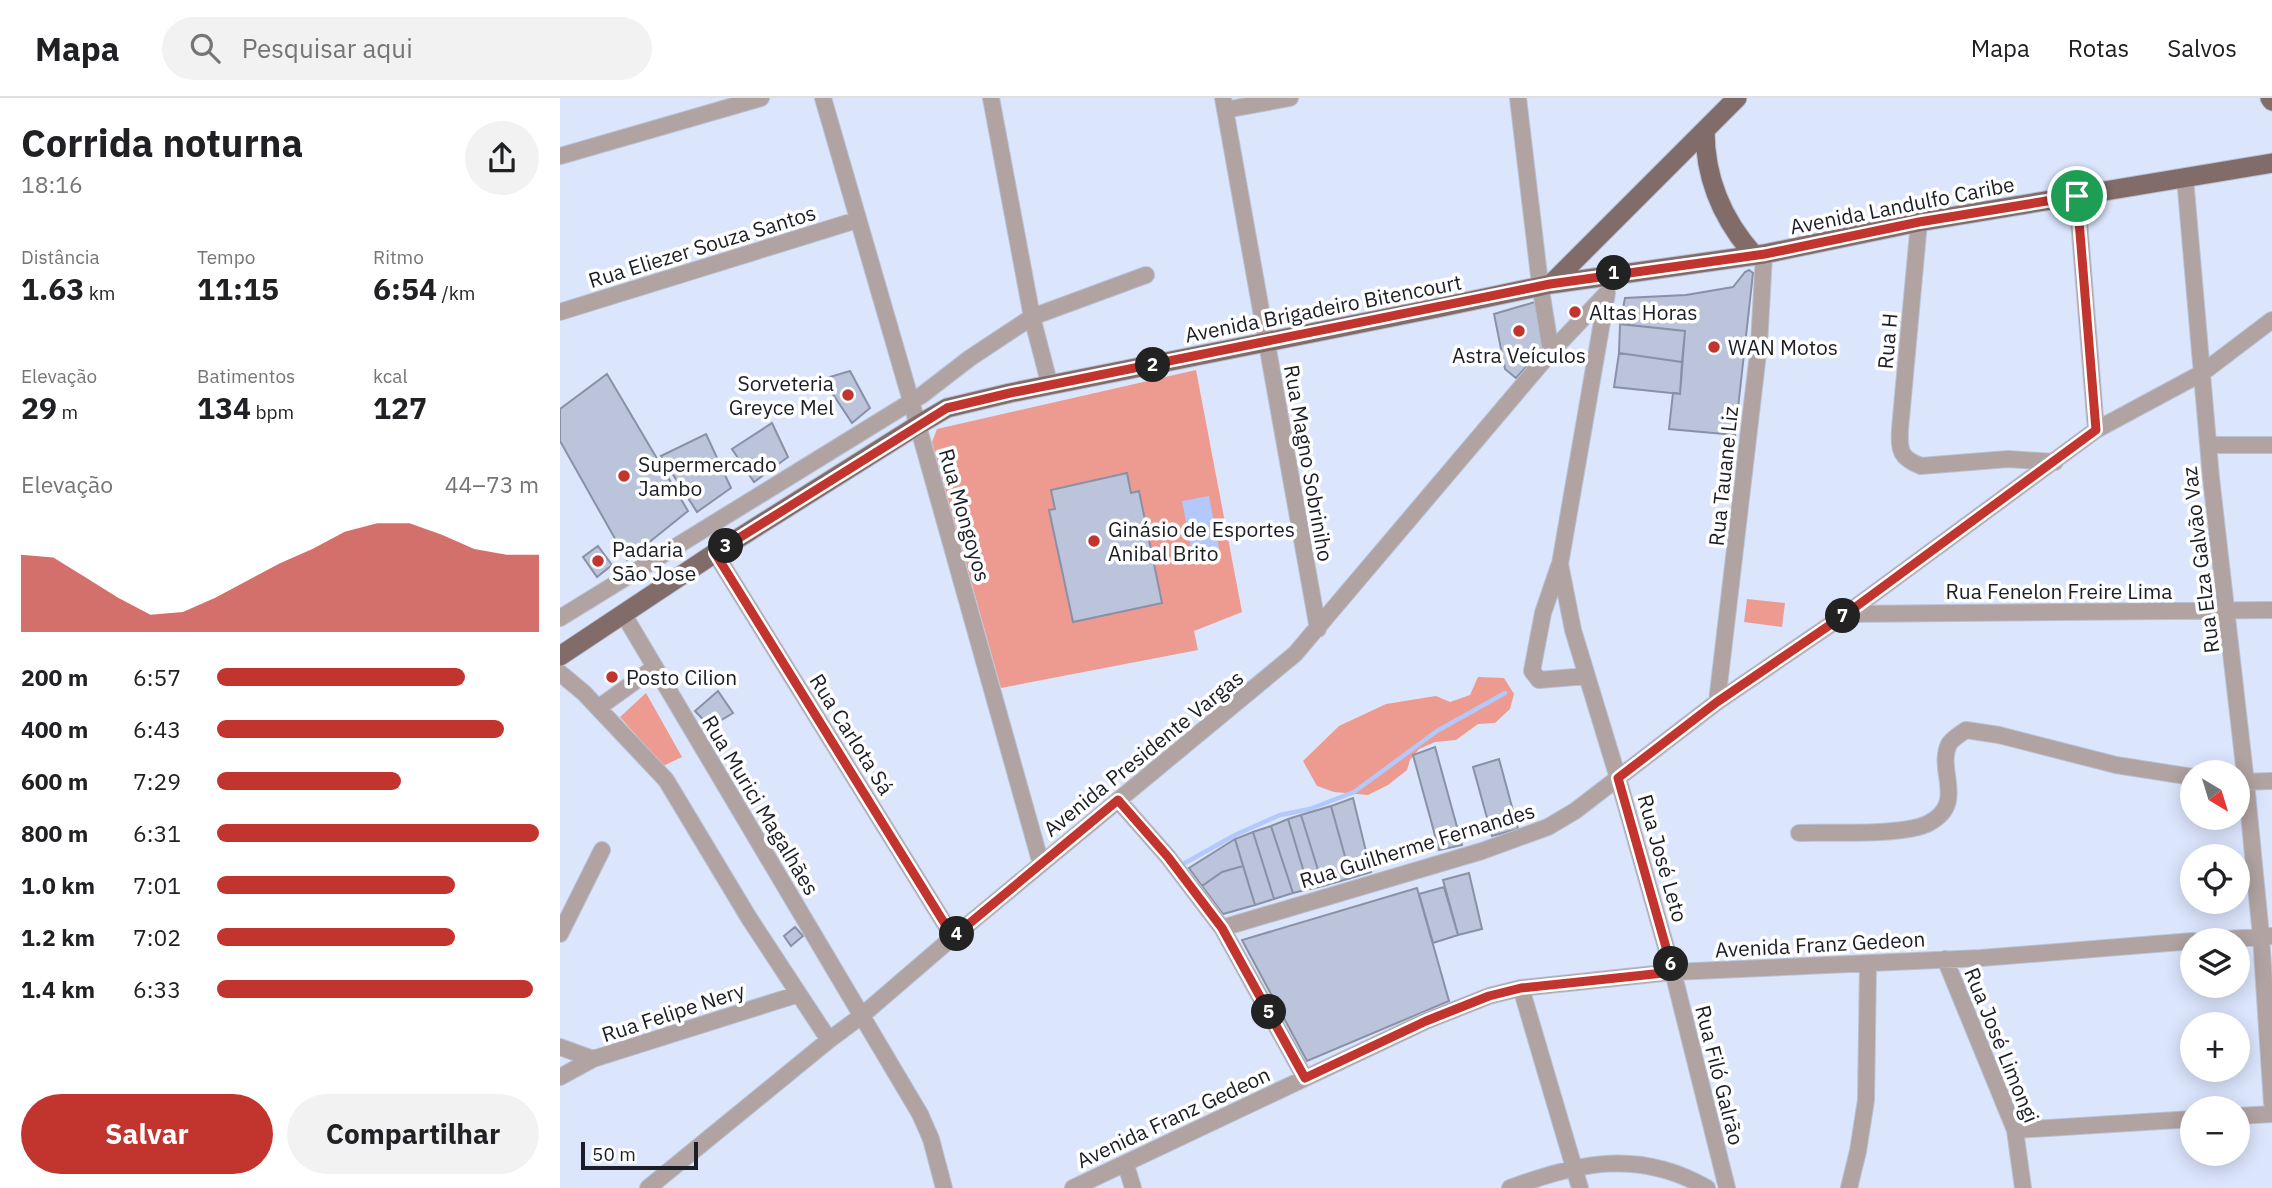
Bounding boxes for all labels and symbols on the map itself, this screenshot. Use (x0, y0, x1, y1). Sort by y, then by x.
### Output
pin (2047, 166, 2107, 226)
street label: Avenida Landulfo Caribe (1787, 169, 2017, 241)
street label: Rua Eliezer Souza Santos (585, 198, 819, 294)
pin: 1 (1596, 256, 1632, 290)
street label: Avenida Brigadeiro Bitencourt (1182, 267, 1464, 349)
place label: Altas Horas (1589, 298, 1698, 326)
marker: Altas Horas (1567, 304, 1583, 320)
street label: Rua H (1871, 312, 1903, 370)
marker: Astra Veículos (1511, 323, 1527, 339)
place label: WAN Motos (1728, 333, 1838, 361)
marker: WAN Motos (1706, 339, 1722, 355)
place label: Astra Veículos (1452, 341, 1586, 369)
pin: 2 (1136, 348, 1170, 382)
street label: Rua Magno Sobriniho (1278, 362, 1340, 564)
place label: Sorveteria Greyce Mel (729, 369, 834, 421)
marker: Sorveteria Greyce Mel (840, 387, 856, 403)
street label: Rua Tauane Liz (1702, 404, 1744, 547)
street label: Rua Mongoyos (933, 445, 997, 585)
place label: Supermercado Jambo (638, 450, 777, 502)
street label: Rua Elza Galvão Vaz (2175, 465, 2225, 655)
marker: Supermercado Jambo (616, 468, 632, 484)
place label: Ginásio de Esportes Anibal Brito (1108, 515, 1295, 567)
pin: 3 (708, 528, 744, 564)
marker: Ginásio de Esportes Anibal Brito (1086, 533, 1102, 549)
place label: Padaria São Jose (612, 535, 696, 587)
marker: Padaria São Jose (590, 553, 606, 569)
street label: Rua Fenelon Freire Lima (1945, 577, 2173, 605)
pin: 7 (1826, 598, 1860, 634)
place label: Posto Cilion (626, 663, 737, 691)
street label: Avenida Presidente Vargas (1037, 663, 1249, 843)
street label: Rua Carlota Sá (804, 668, 900, 800)
marker: Posto Cilion (604, 669, 620, 685)
street label: Rua Murici Magalhães (696, 710, 826, 900)
north arrow (2180, 760, 2250, 830)
street label: Rua José Leto (1631, 791, 1695, 925)
street label: Rua Guilherme Fernandes (1296, 796, 1538, 894)
pin: 4 (940, 916, 974, 952)
street label: Avenida Franz Gedeon (1714, 925, 1926, 963)
pin: 6 (1654, 946, 1688, 982)
street label: Rua José Limongi (1958, 963, 2046, 1127)
street label: Rua Felipe Nery (598, 976, 749, 1048)
pin: 5 (1252, 995, 1286, 1030)
street label: Rua Filó Galrão (1689, 1002, 1751, 1148)
street label: Avenida Franz Gedeon (1072, 1060, 1274, 1174)
scale bar (581, 1139, 698, 1171)

